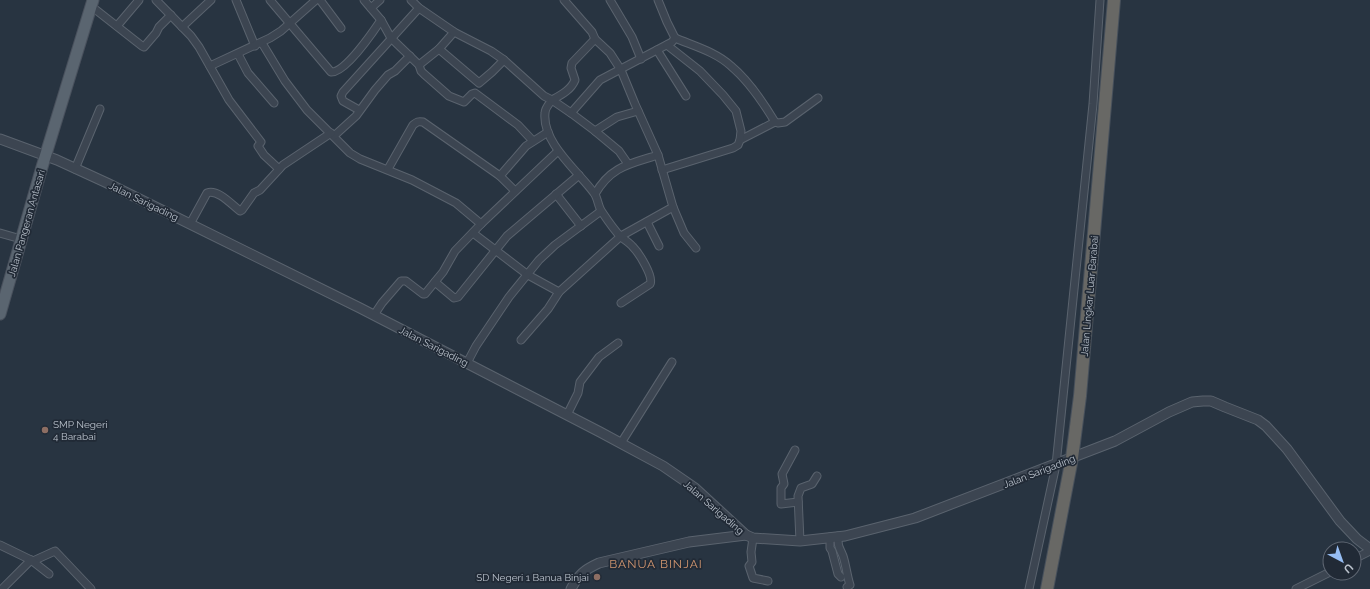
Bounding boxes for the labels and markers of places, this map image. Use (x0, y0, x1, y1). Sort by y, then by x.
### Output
place label: SMP Negeri 4 Barabai (53, 419, 108, 442)
marker: SMP Negeri 4 Barabai (40, 425, 50, 435)
place label: SD Negeri 1 Banua Binjai (476, 572, 589, 583)
marker: SD Negeri 1 Banua Binjai (592, 572, 602, 582)

